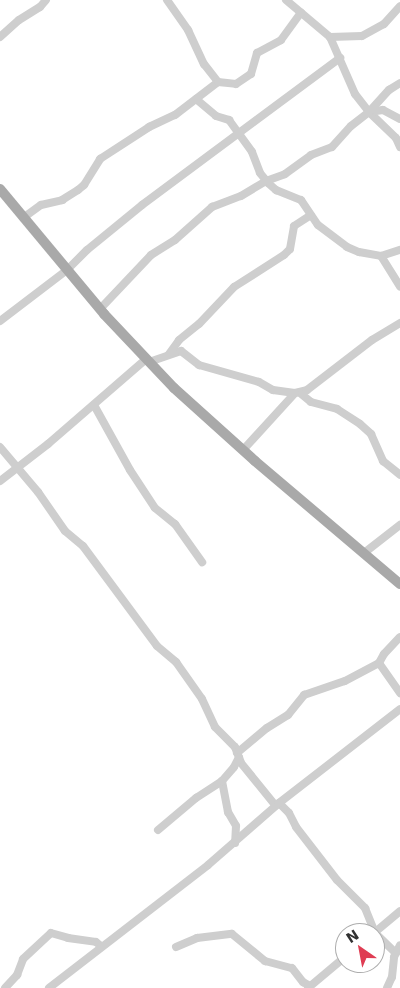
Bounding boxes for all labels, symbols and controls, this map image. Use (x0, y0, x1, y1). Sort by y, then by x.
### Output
north arrow (335, 923, 385, 973)
text: N (343, 926, 362, 946)

